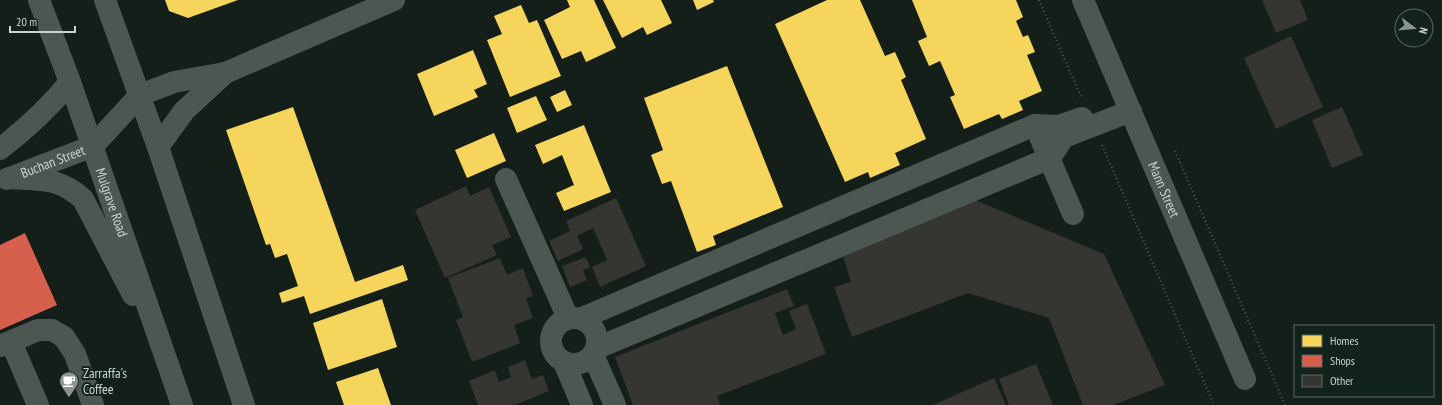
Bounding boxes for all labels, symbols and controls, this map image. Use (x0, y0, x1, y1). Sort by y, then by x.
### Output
scale bar (10, 8, 75, 34)
north arrow (1394, 8, 1434, 48)
text: 20 m (16, 14, 37, 29)
text: N (1416, 26, 1431, 36)
street label: Buchan Street (18, 141, 88, 182)
street label: Mann Street (1144, 159, 1184, 220)
street label: Mulgrave Road (91, 165, 132, 239)
legend (1294, 325, 1434, 397)
text: Homes (1330, 333, 1358, 348)
text: Shops (1330, 353, 1355, 368)
place label: Zarraffa's Coffee (83, 364, 127, 398)
cafe icon: Zarraffa's Coffee (58, 370, 80, 398)
text: Other (1330, 373, 1354, 388)

